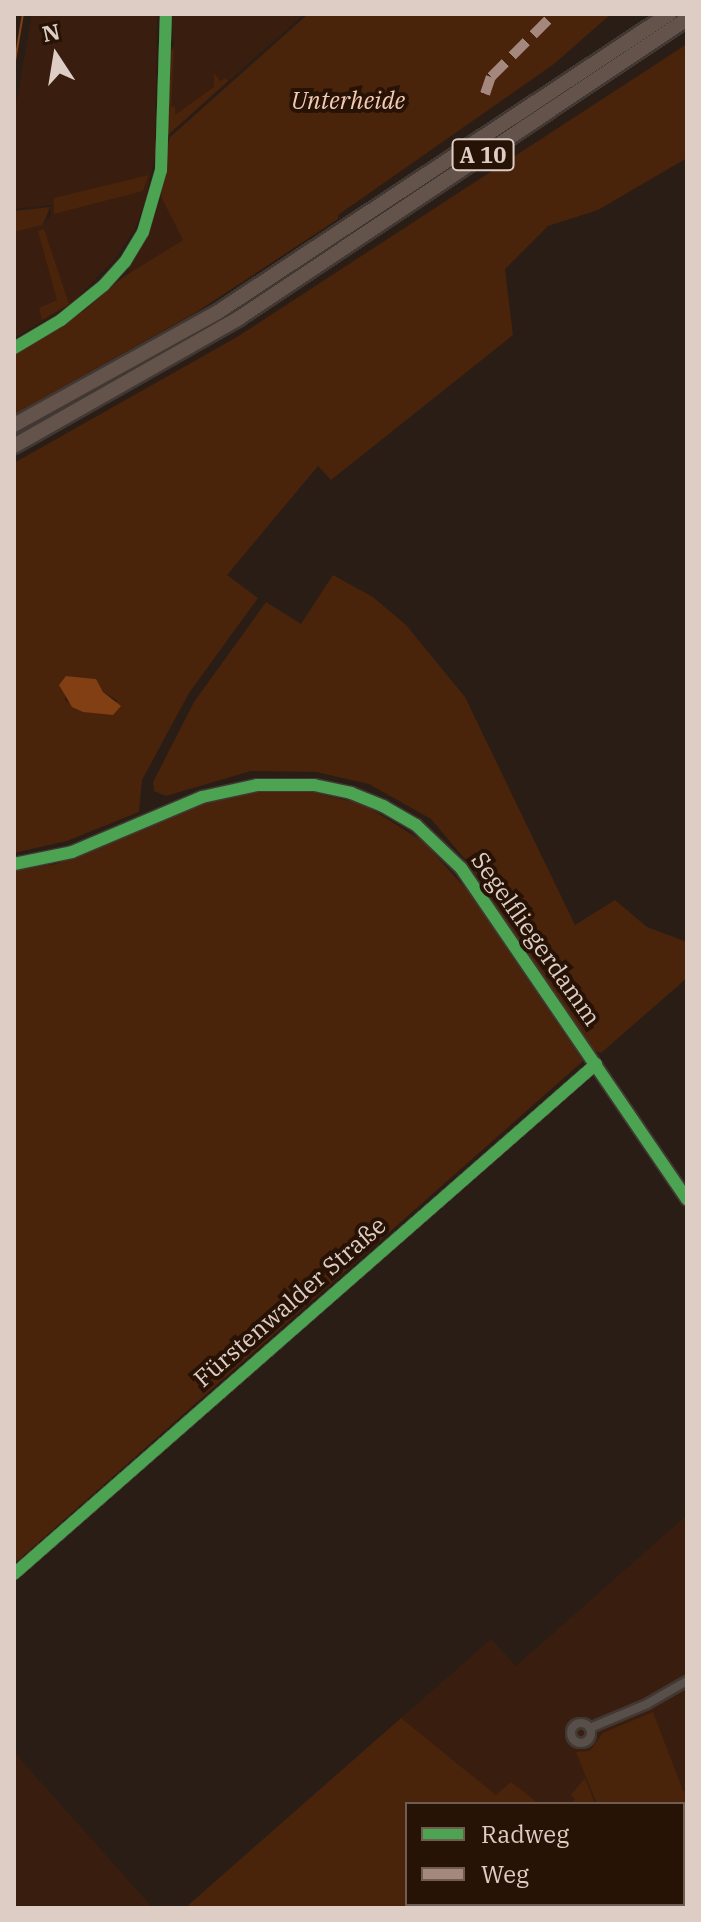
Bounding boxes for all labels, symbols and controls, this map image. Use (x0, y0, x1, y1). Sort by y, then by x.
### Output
north arrow (16, 16, 96, 96)
text: N (39, 16, 62, 48)
park label: Unterheide (291, 87, 405, 115)
road number: A 10 (451, 137, 515, 173)
street label: Segelfliegerdamm (465, 847, 607, 1031)
street label: Fürstenwalder Straße (188, 1211, 392, 1393)
legend (405, 1802, 685, 1906)
text: Radweg (481, 1818, 569, 1850)
text: Weg (481, 1858, 529, 1890)

